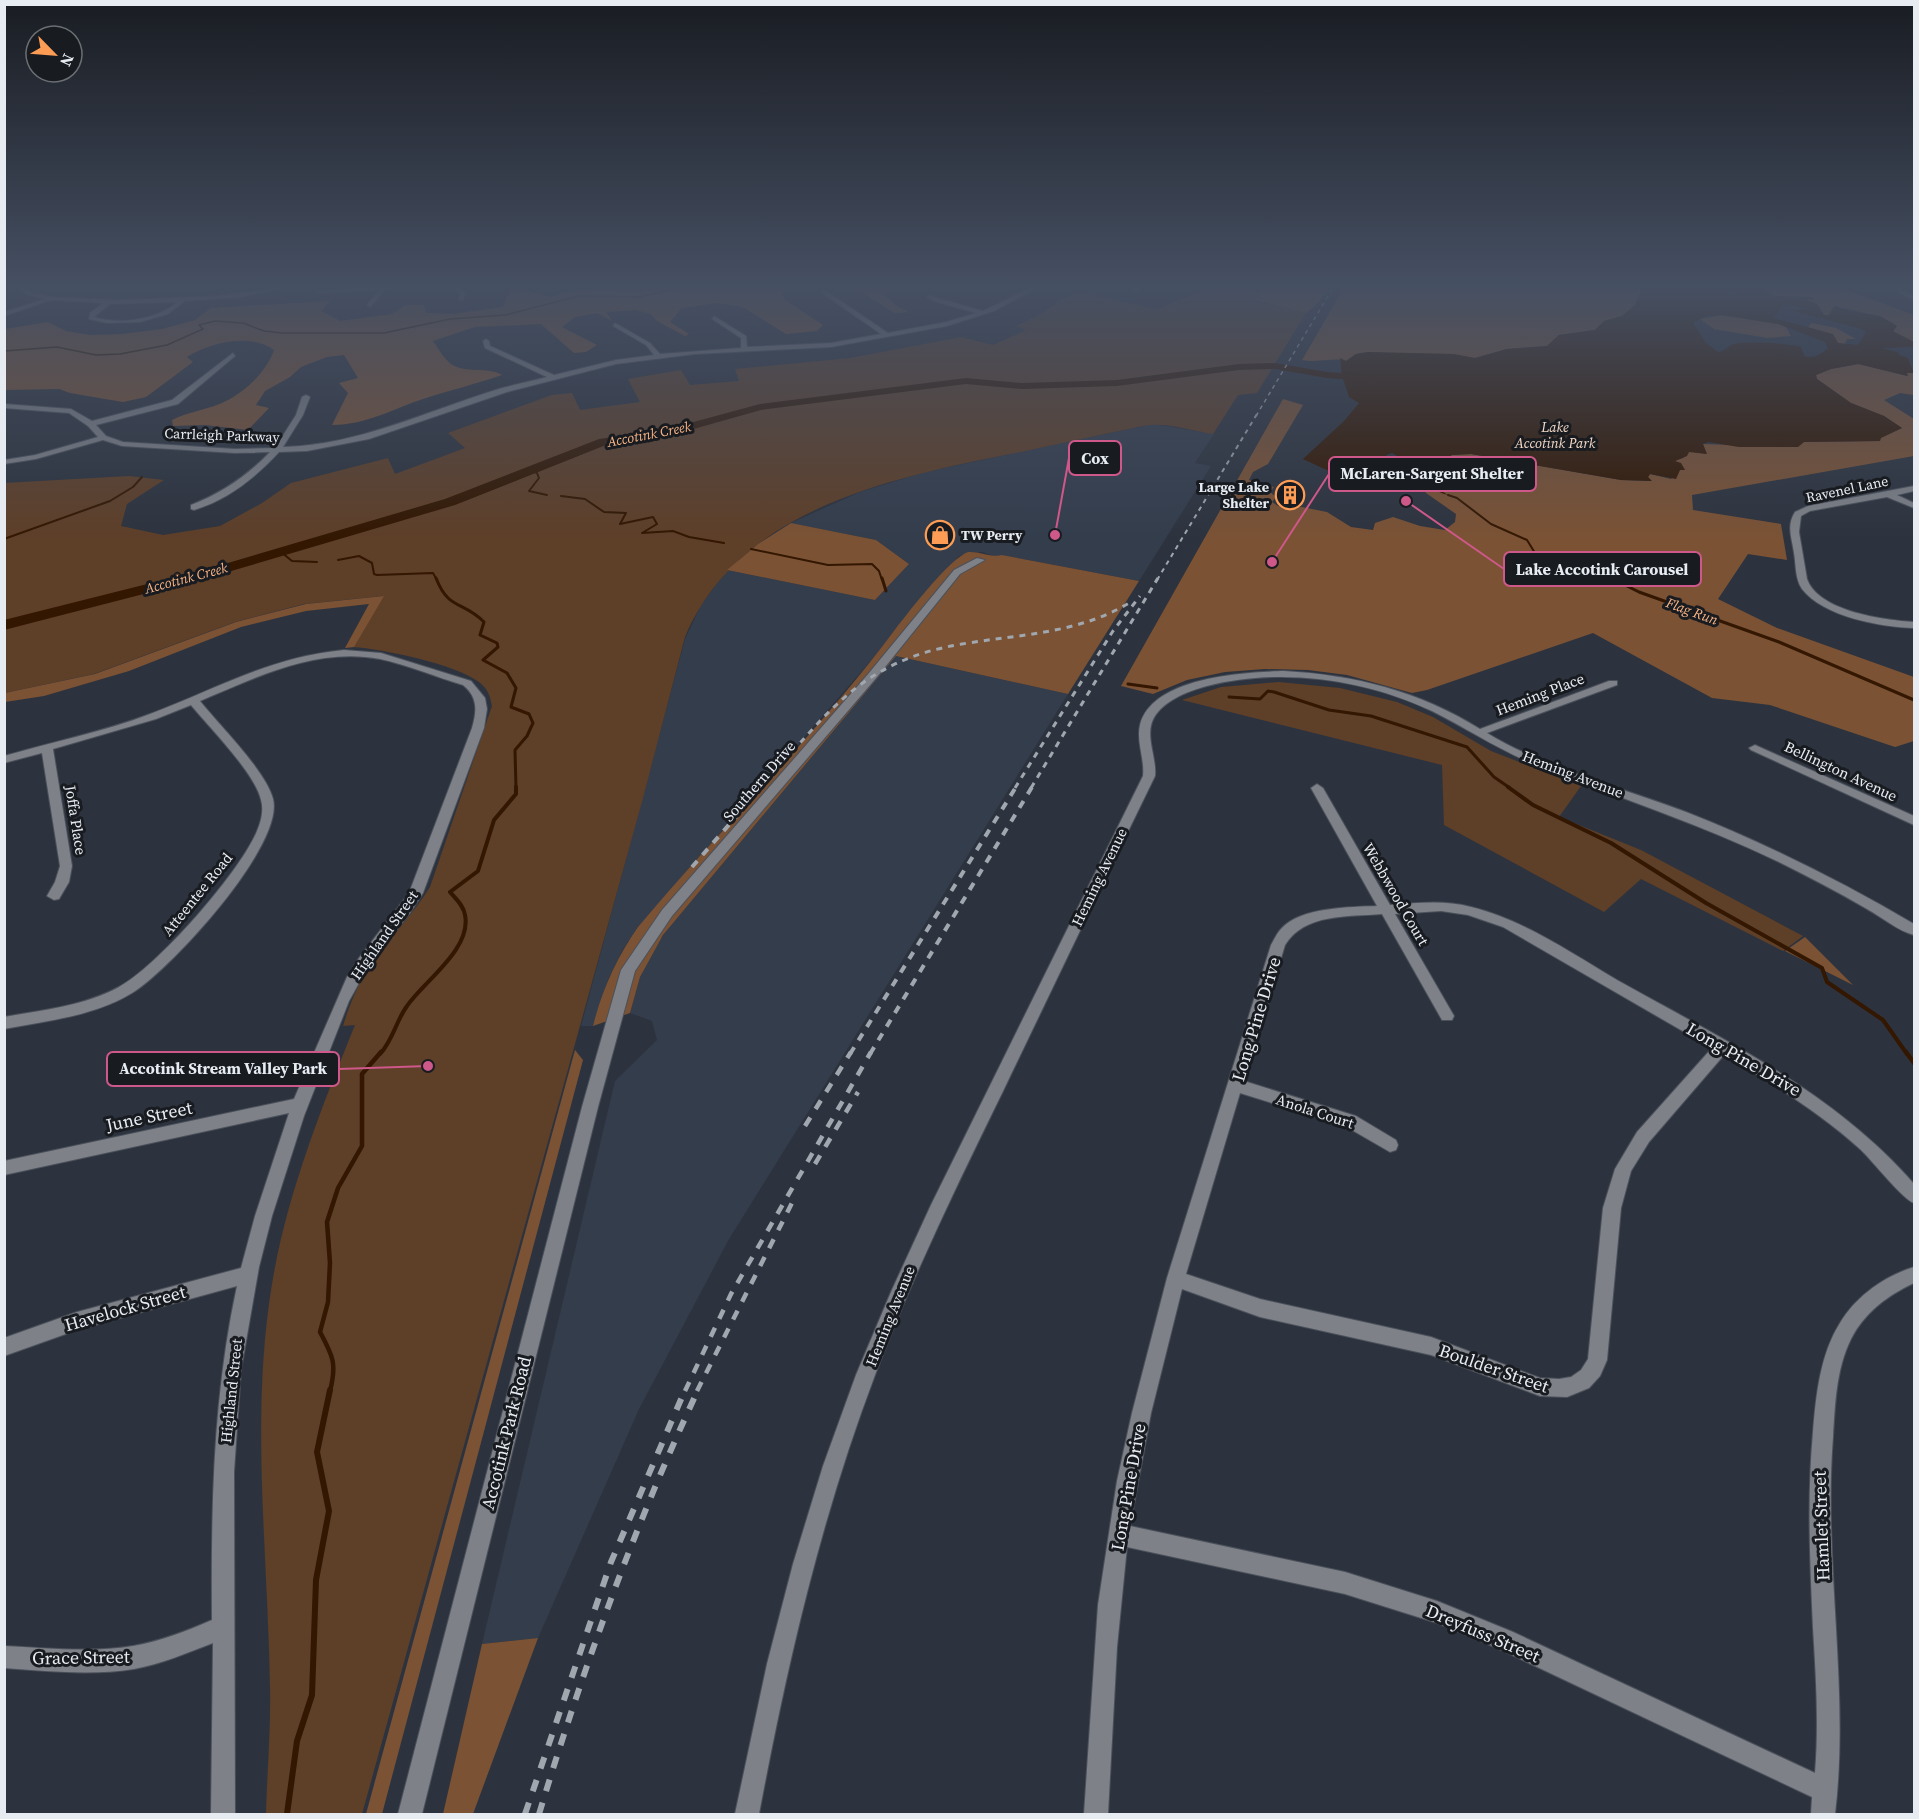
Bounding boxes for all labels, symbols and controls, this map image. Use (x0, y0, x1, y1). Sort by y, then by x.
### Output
north arrow (24, 24, 84, 84)
text: N (55, 50, 80, 71)
water label: Accotink Creek (604, 416, 693, 452)
park label: Lake Accotink Park (1514, 417, 1596, 453)
street label: Carrleigh Parkway (164, 423, 281, 447)
callout: Cox (1069, 441, 1121, 475)
text: Cox (1081, 447, 1109, 469)
callout: McLaren-Sargent Shelter (1329, 457, 1536, 491)
text: McLaren-Sargent Shelter (1340, 462, 1524, 484)
street label: Ravenel Lane (1804, 471, 1890, 507)
place label: Large Lake Shelter (1199, 477, 1269, 513)
building icon: Large Lake Shelter (1274, 479, 1306, 511)
shop icon: TW Perry (924, 519, 956, 551)
place label: TW Perry (961, 525, 1023, 545)
callout: Lake Accotink Carousel (1504, 552, 1701, 586)
water label: Accotink Creek (141, 557, 230, 599)
text: Lake Accotink Carousel (1516, 558, 1688, 580)
water label: Flag Run (1662, 592, 1721, 630)
street label: Heming Place (1493, 667, 1588, 721)
street label: Southern Drive (718, 736, 800, 826)
street label: Bellington Avenue (1781, 736, 1901, 806)
street label: Heming Avenue (1519, 745, 1627, 803)
street label: Joffa Place (60, 783, 92, 857)
street label: Heming Avenue (1066, 824, 1132, 930)
street label: Webbwood Court (1358, 839, 1434, 949)
street label: Atteentee Road (157, 848, 237, 940)
street label: Highland Street (345, 886, 423, 984)
street label: Long Pine Drive (1225, 954, 1287, 1084)
street label: Long Pine Drive (1682, 1016, 1806, 1102)
callout: Accotink Stream Valley Park (107, 1052, 339, 1086)
text: Accotink Stream Valley Park (119, 1057, 327, 1079)
street label: Anola Court (1274, 1089, 1357, 1133)
street label: June Street (103, 1095, 195, 1138)
street label: Heming Avenue (860, 1262, 920, 1369)
street label: Havelock Street (62, 1279, 189, 1337)
street label: Highland Street (215, 1338, 247, 1444)
street label: Boulder Street (1436, 1338, 1552, 1399)
street label: Accotink Park Road (475, 1354, 537, 1512)
street label: Long Pine Drive (1105, 1421, 1151, 1553)
street label: Hamlet Street (1807, 1470, 1835, 1582)
street label: Dreyfuss Street (1422, 1598, 1544, 1668)
street label: Grace Street (32, 1644, 130, 1670)

